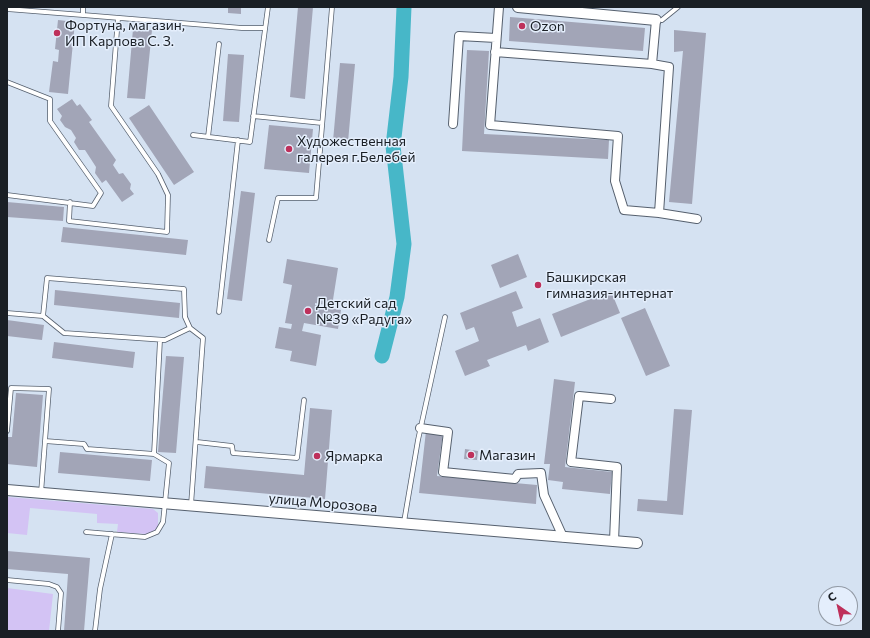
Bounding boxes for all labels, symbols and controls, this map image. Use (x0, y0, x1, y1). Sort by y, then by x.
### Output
place label: Фортуна, магазин, ИП Карпова С. З. (65, 17, 185, 50)
place label: Ozon (530, 18, 565, 34)
marker: Ozon (517, 21, 527, 31)
marker: Фортуна, магазин, ИП Карпова С. З. (52, 28, 62, 38)
place label: Художественная галерея г.Белебей (297, 133, 415, 166)
marker: Художественная галерея г.Белебей (284, 144, 294, 154)
place label: Башкирская гимназия-интернат (546, 269, 673, 302)
marker: Башкирская гимназия-интернат (533, 280, 543, 290)
place label: Детский сад №39 «Радуга» (316, 295, 412, 328)
marker: Детский сад №39 «Радуга» (303, 306, 313, 316)
place label: Магазин (479, 447, 536, 463)
place label: Ярмарка (325, 448, 383, 464)
marker: Магазин (466, 450, 476, 460)
marker: Ярмарка (312, 451, 322, 461)
street label: улица Морозова (268, 490, 378, 516)
north arrow (818, 586, 858, 626)
text: С (825, 589, 838, 604)

